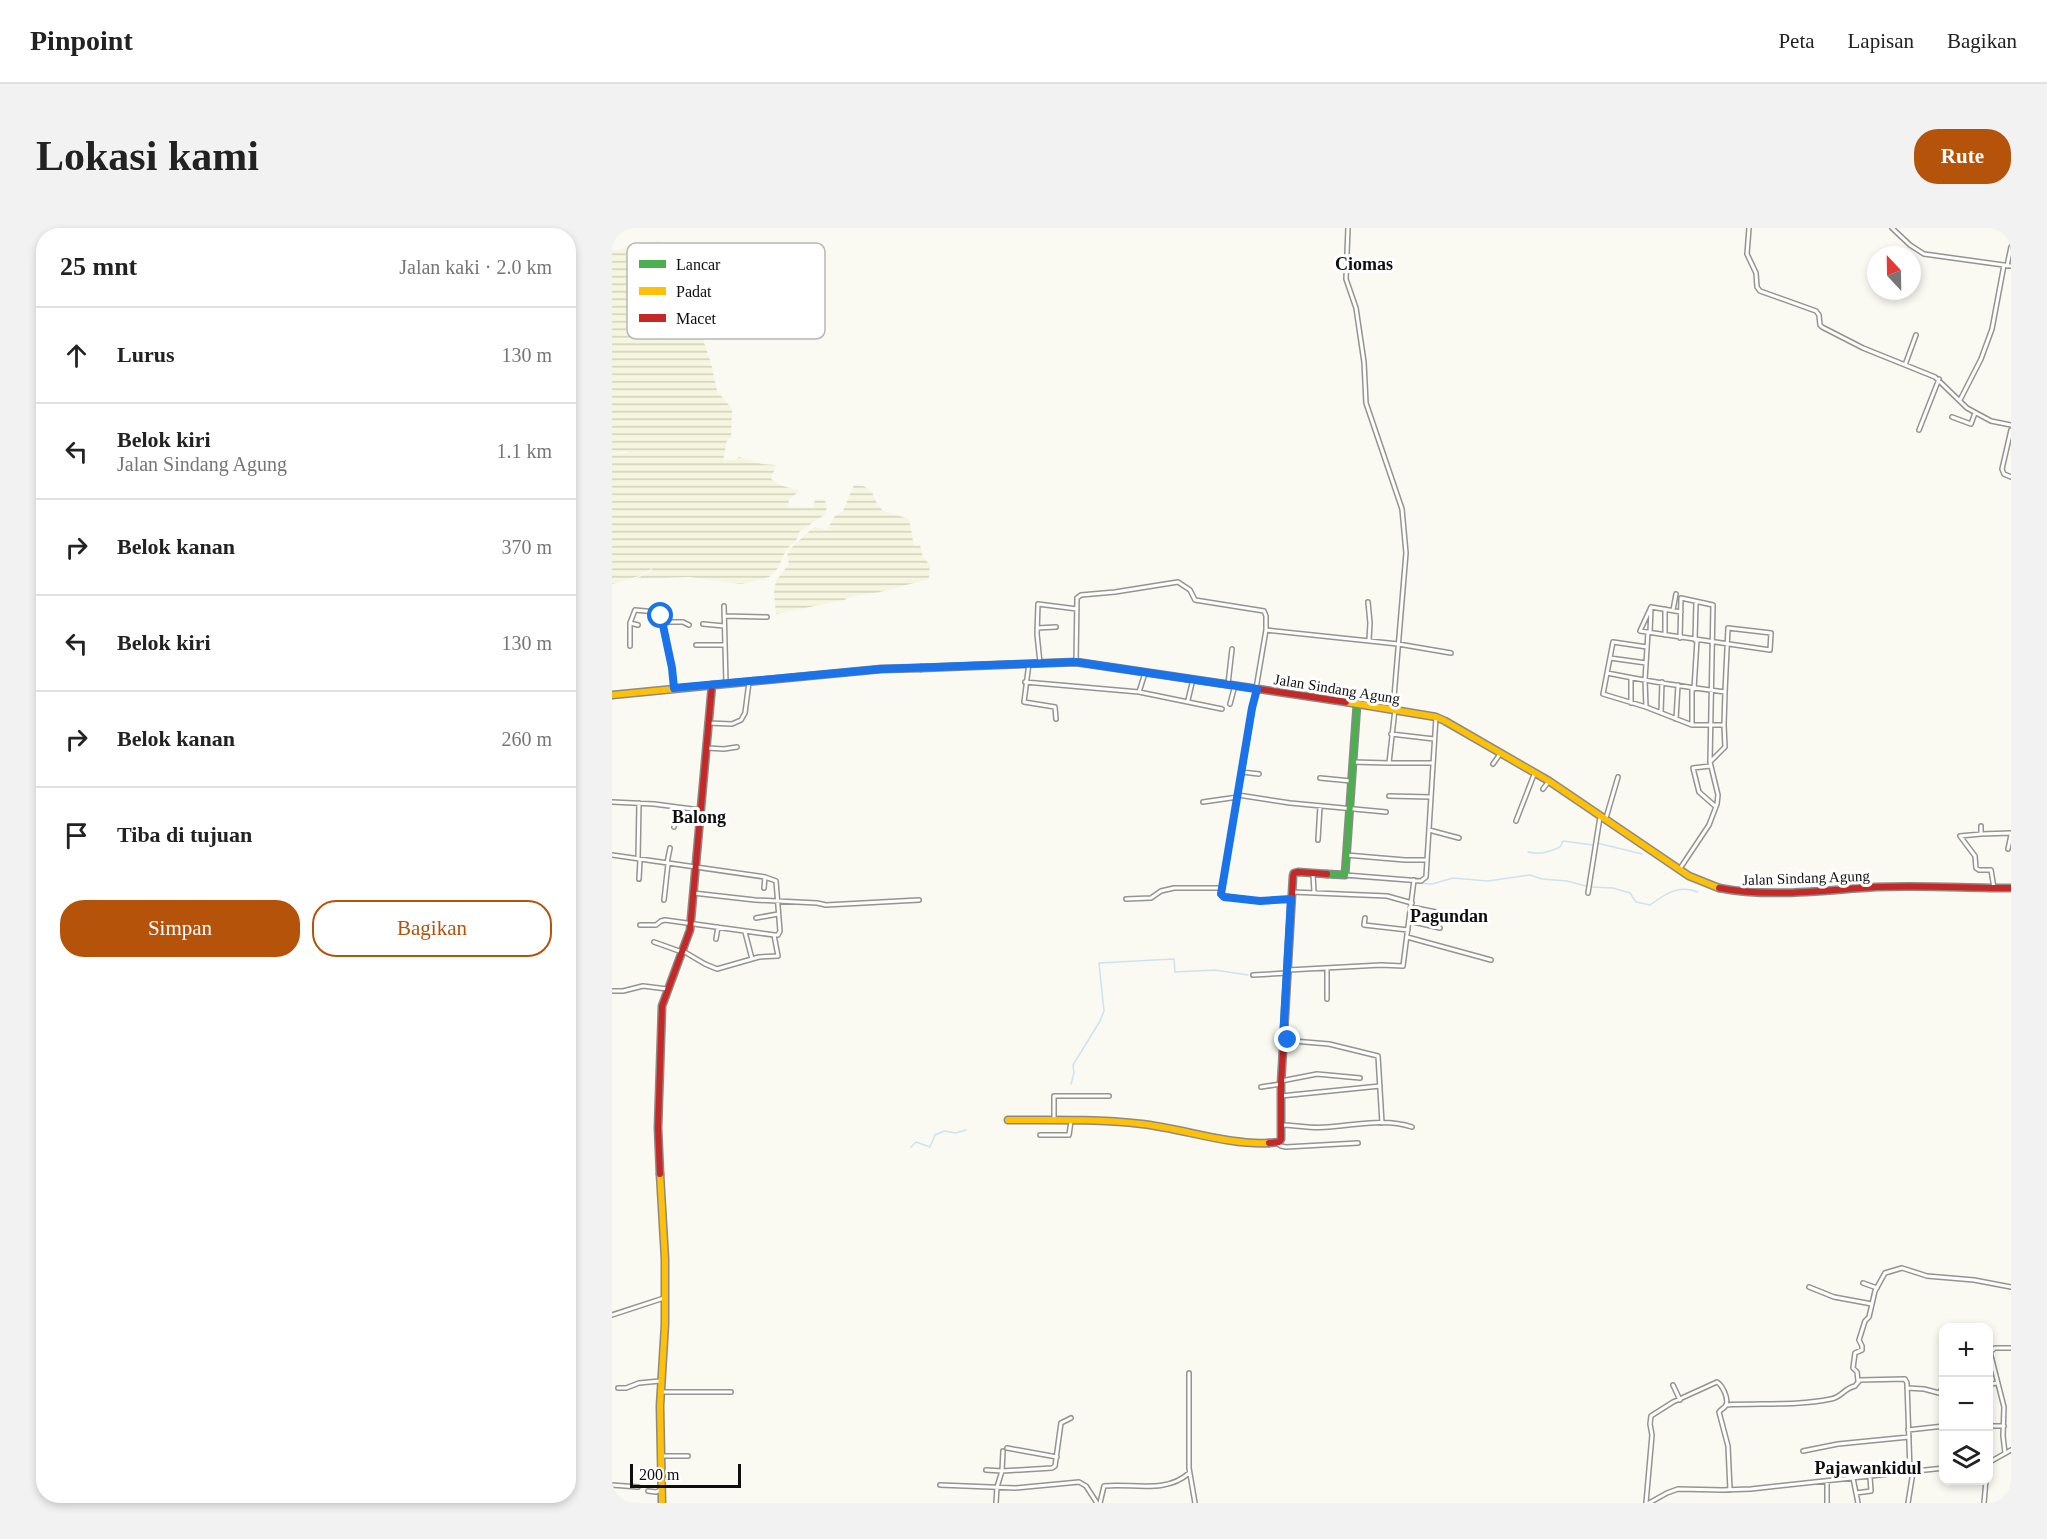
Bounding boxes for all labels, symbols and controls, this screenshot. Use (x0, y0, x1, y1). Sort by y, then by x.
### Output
text: Pinpoint (30, 25, 133, 56)
text: Peta (1778, 29, 1815, 53)
text: Lapisan (1848, 29, 1914, 53)
text: Bagikan (1947, 29, 2017, 53)
button: Rute (1914, 129, 2011, 184)
text: Lokasi kami (36, 133, 259, 179)
legend (627, 243, 825, 339)
north arrow (1867, 246, 1921, 300)
text: 25 mnt (60, 252, 137, 281)
district label: Ciomas (1335, 254, 1393, 274)
text: Jalan kaki · 2.0 km (399, 256, 552, 278)
text: Lancar (676, 256, 721, 273)
text: Padat (676, 283, 712, 300)
text: Macet (676, 310, 717, 327)
icon: ahead (60, 339, 93, 372)
text: Lurus (117, 342, 174, 367)
text: 130 m (501, 344, 552, 366)
text: Belok kiri (117, 427, 211, 452)
icon: left (60, 435, 93, 468)
text: 1.1 km (496, 440, 552, 462)
text: Jalan Sindang Agung (117, 453, 287, 475)
icon: right (60, 531, 93, 564)
text: Belok kanan (117, 534, 235, 559)
text: 370 m (501, 536, 552, 558)
route start (647, 602, 673, 628)
icon: left (60, 627, 93, 660)
text: Belok kiri (117, 630, 211, 655)
text: 130 m (501, 632, 552, 654)
street label: Jalan Sindang Agung (1273, 671, 1402, 707)
icon: right (60, 723, 93, 756)
text: Belok kanan (117, 726, 235, 751)
text: 260 m (501, 728, 552, 750)
district label: Balong (672, 807, 726, 827)
icon: arrive (60, 819, 93, 852)
text: Tiba di tujuan (117, 822, 252, 847)
street label: Jalan Sindang Agung (1742, 868, 1870, 888)
button: Simpan (60, 900, 300, 957)
button: Bagikan (312, 900, 552, 957)
district label: Pagundan (1410, 906, 1488, 926)
route end (1274, 1026, 1300, 1052)
map controls (1939, 1323, 1993, 1485)
button: + (1939, 1323, 1993, 1377)
button: − (1939, 1377, 1993, 1431)
button: layers (1939, 1431, 1993, 1485)
district label: Pajawankidul (1814, 1458, 1922, 1478)
scale bar (630, 1461, 741, 1488)
text: 200 m (639, 1466, 679, 1483)

